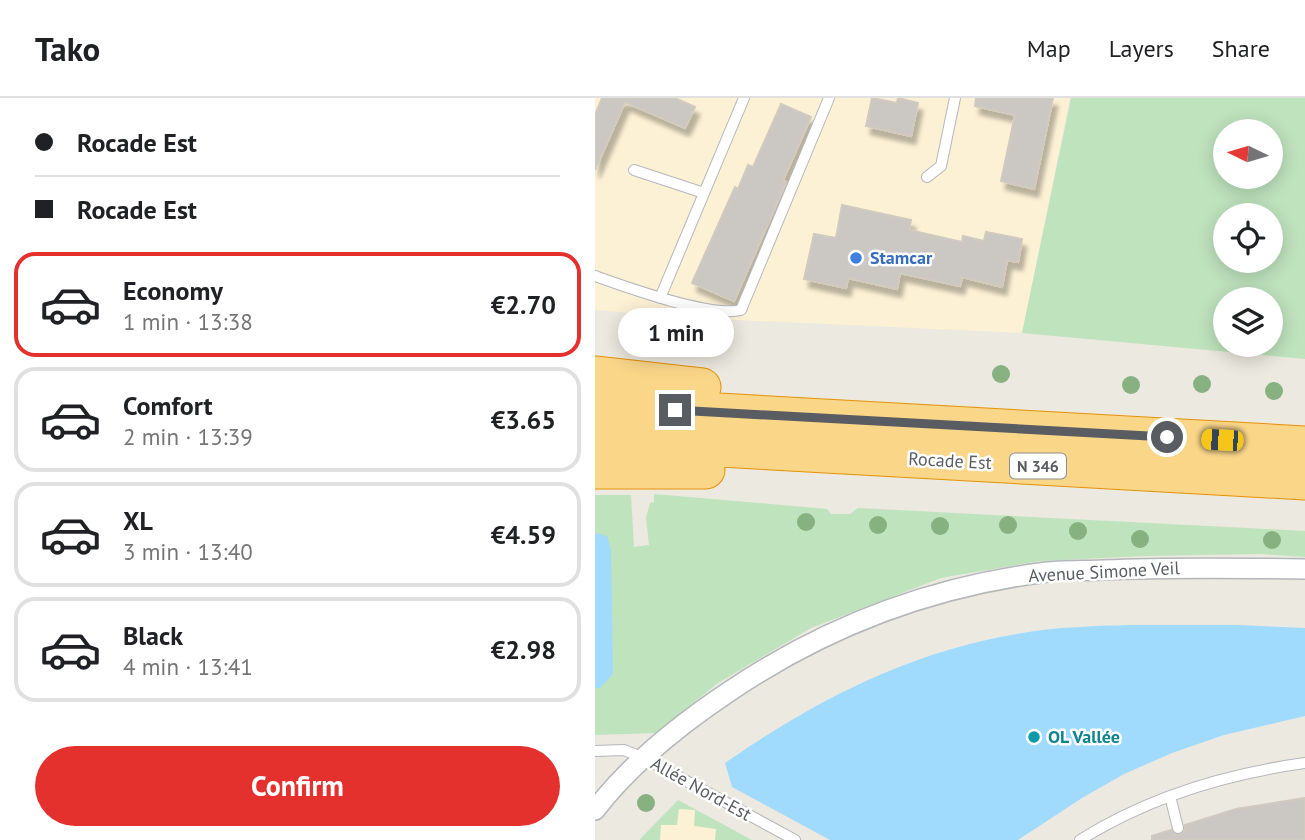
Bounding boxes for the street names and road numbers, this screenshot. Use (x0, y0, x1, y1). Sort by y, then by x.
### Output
street label: Rocade Est (908, 447, 992, 474)
road number: N 346 (1010, 454, 1066, 478)
street label: Avenue Simone Veil (1028, 556, 1181, 587)
street label: Allée Nord-Est (647, 752, 755, 826)

